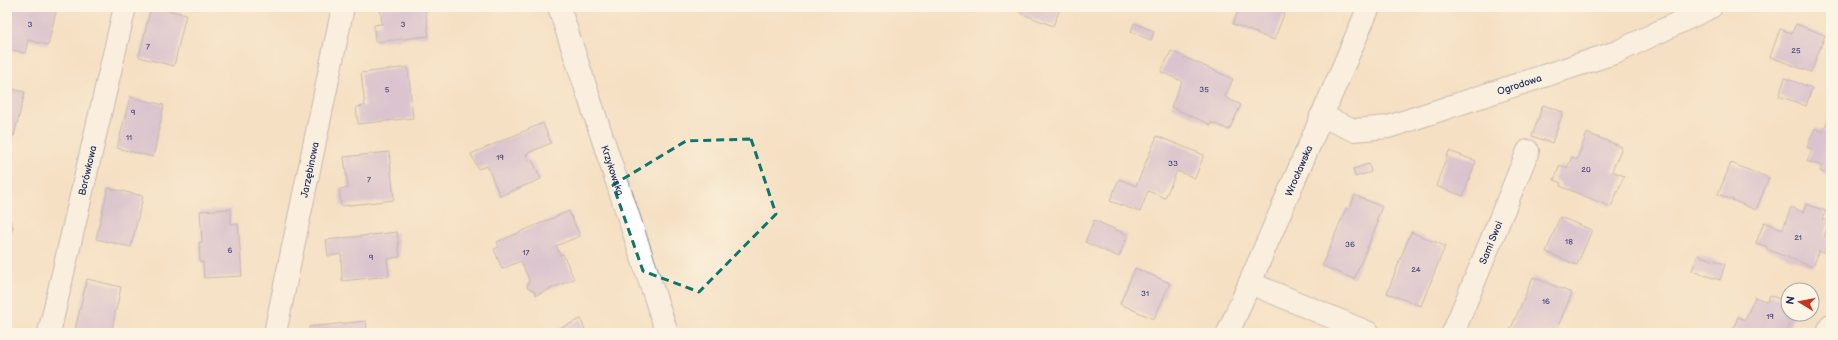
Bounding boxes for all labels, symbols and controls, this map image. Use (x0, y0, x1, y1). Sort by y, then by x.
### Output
house number: 3 (28, 20, 33, 29)
house number: 3 (401, 20, 406, 29)
house number: 7 (146, 42, 150, 51)
house number: 25 (1791, 46, 1801, 55)
street label: Ogrodowa (1496, 72, 1544, 98)
house number: 5 (385, 85, 390, 94)
house number: 35 (1199, 85, 1209, 94)
house number: 9 (131, 108, 136, 117)
house number: 11 (126, 133, 132, 142)
street label: Jarzębinowa (298, 140, 322, 199)
street label: Wrocławska (1283, 143, 1316, 198)
street label: Borówkowa (76, 144, 100, 197)
street label: Krzykowska (598, 144, 626, 197)
house number: 19 (496, 153, 504, 162)
house number: 33 (1168, 159, 1178, 168)
house number: 20 (1581, 165, 1591, 174)
house number: 7 (367, 175, 371, 184)
street label: Sami Swoi (1477, 219, 1505, 266)
house number: 21 (1794, 233, 1802, 242)
house number: 18 (1565, 237, 1573, 246)
house number: 36 (1345, 240, 1355, 249)
house number: 6 (228, 246, 233, 255)
house number: 17 (522, 248, 530, 257)
house number: 9 (369, 253, 374, 262)
house number: 24 (1411, 265, 1421, 274)
north arrow (1780, 282, 1820, 322)
house number: 31 (1141, 289, 1149, 298)
text: N (1784, 295, 1798, 306)
house number: 16 (1542, 297, 1550, 306)
house number: 19 (1766, 312, 1774, 321)

